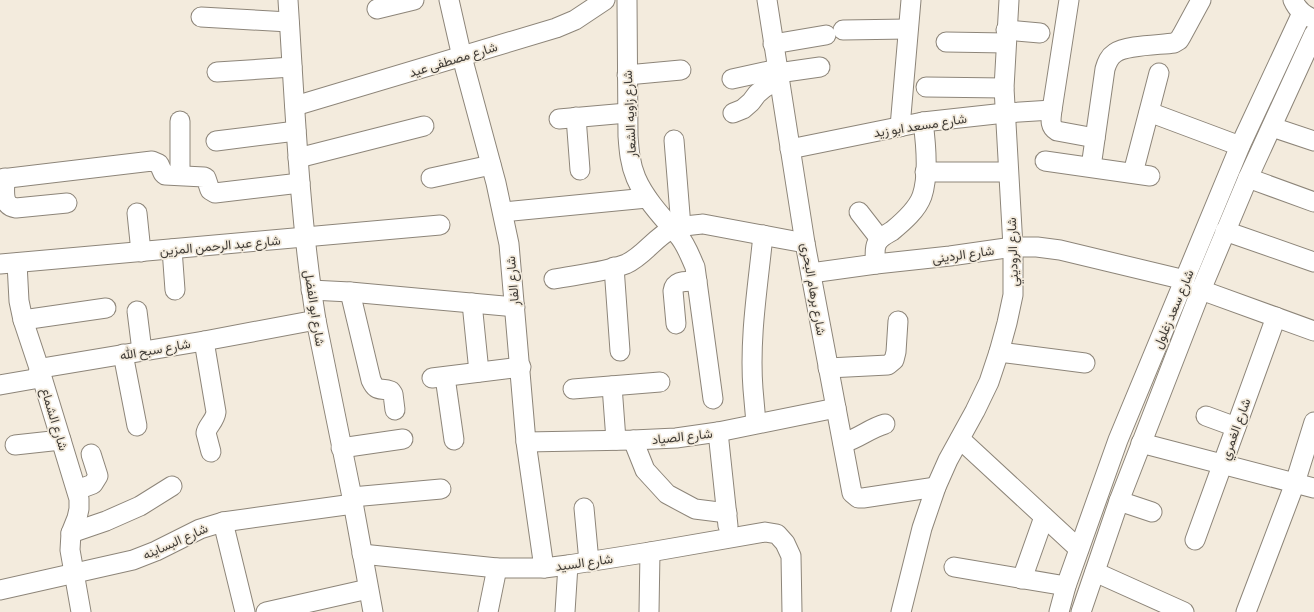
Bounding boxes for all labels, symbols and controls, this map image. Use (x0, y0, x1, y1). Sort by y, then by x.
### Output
street label: شارع مصطفى عيد (407, 37, 500, 82)
street label: شارع زاويه الشعار (618, 70, 641, 159)
street label: شارع مسعد ابو زيد (872, 109, 968, 142)
street label: شارع الروديني (1002, 217, 1024, 287)
street label: شارع عبد الرحمن المزين (159, 231, 281, 260)
street label: شارع برهام البحرى (796, 241, 831, 337)
street label: شارع الردينى (931, 241, 995, 268)
street label: شارع الفار (501, 255, 524, 308)
street label: شارع سعد زغلول (1148, 267, 1199, 352)
street label: شارع ابو الفضل (299, 269, 330, 348)
street label: شارع سبح الله (118, 334, 192, 365)
street label: شارع الشماع (36, 385, 73, 453)
street label: شارع الغمري (1215, 396, 1256, 463)
street label: شارع الصياد (651, 424, 713, 449)
street label: شارع البساينه (140, 519, 211, 564)
street label: شارع السيد (554, 549, 614, 576)

